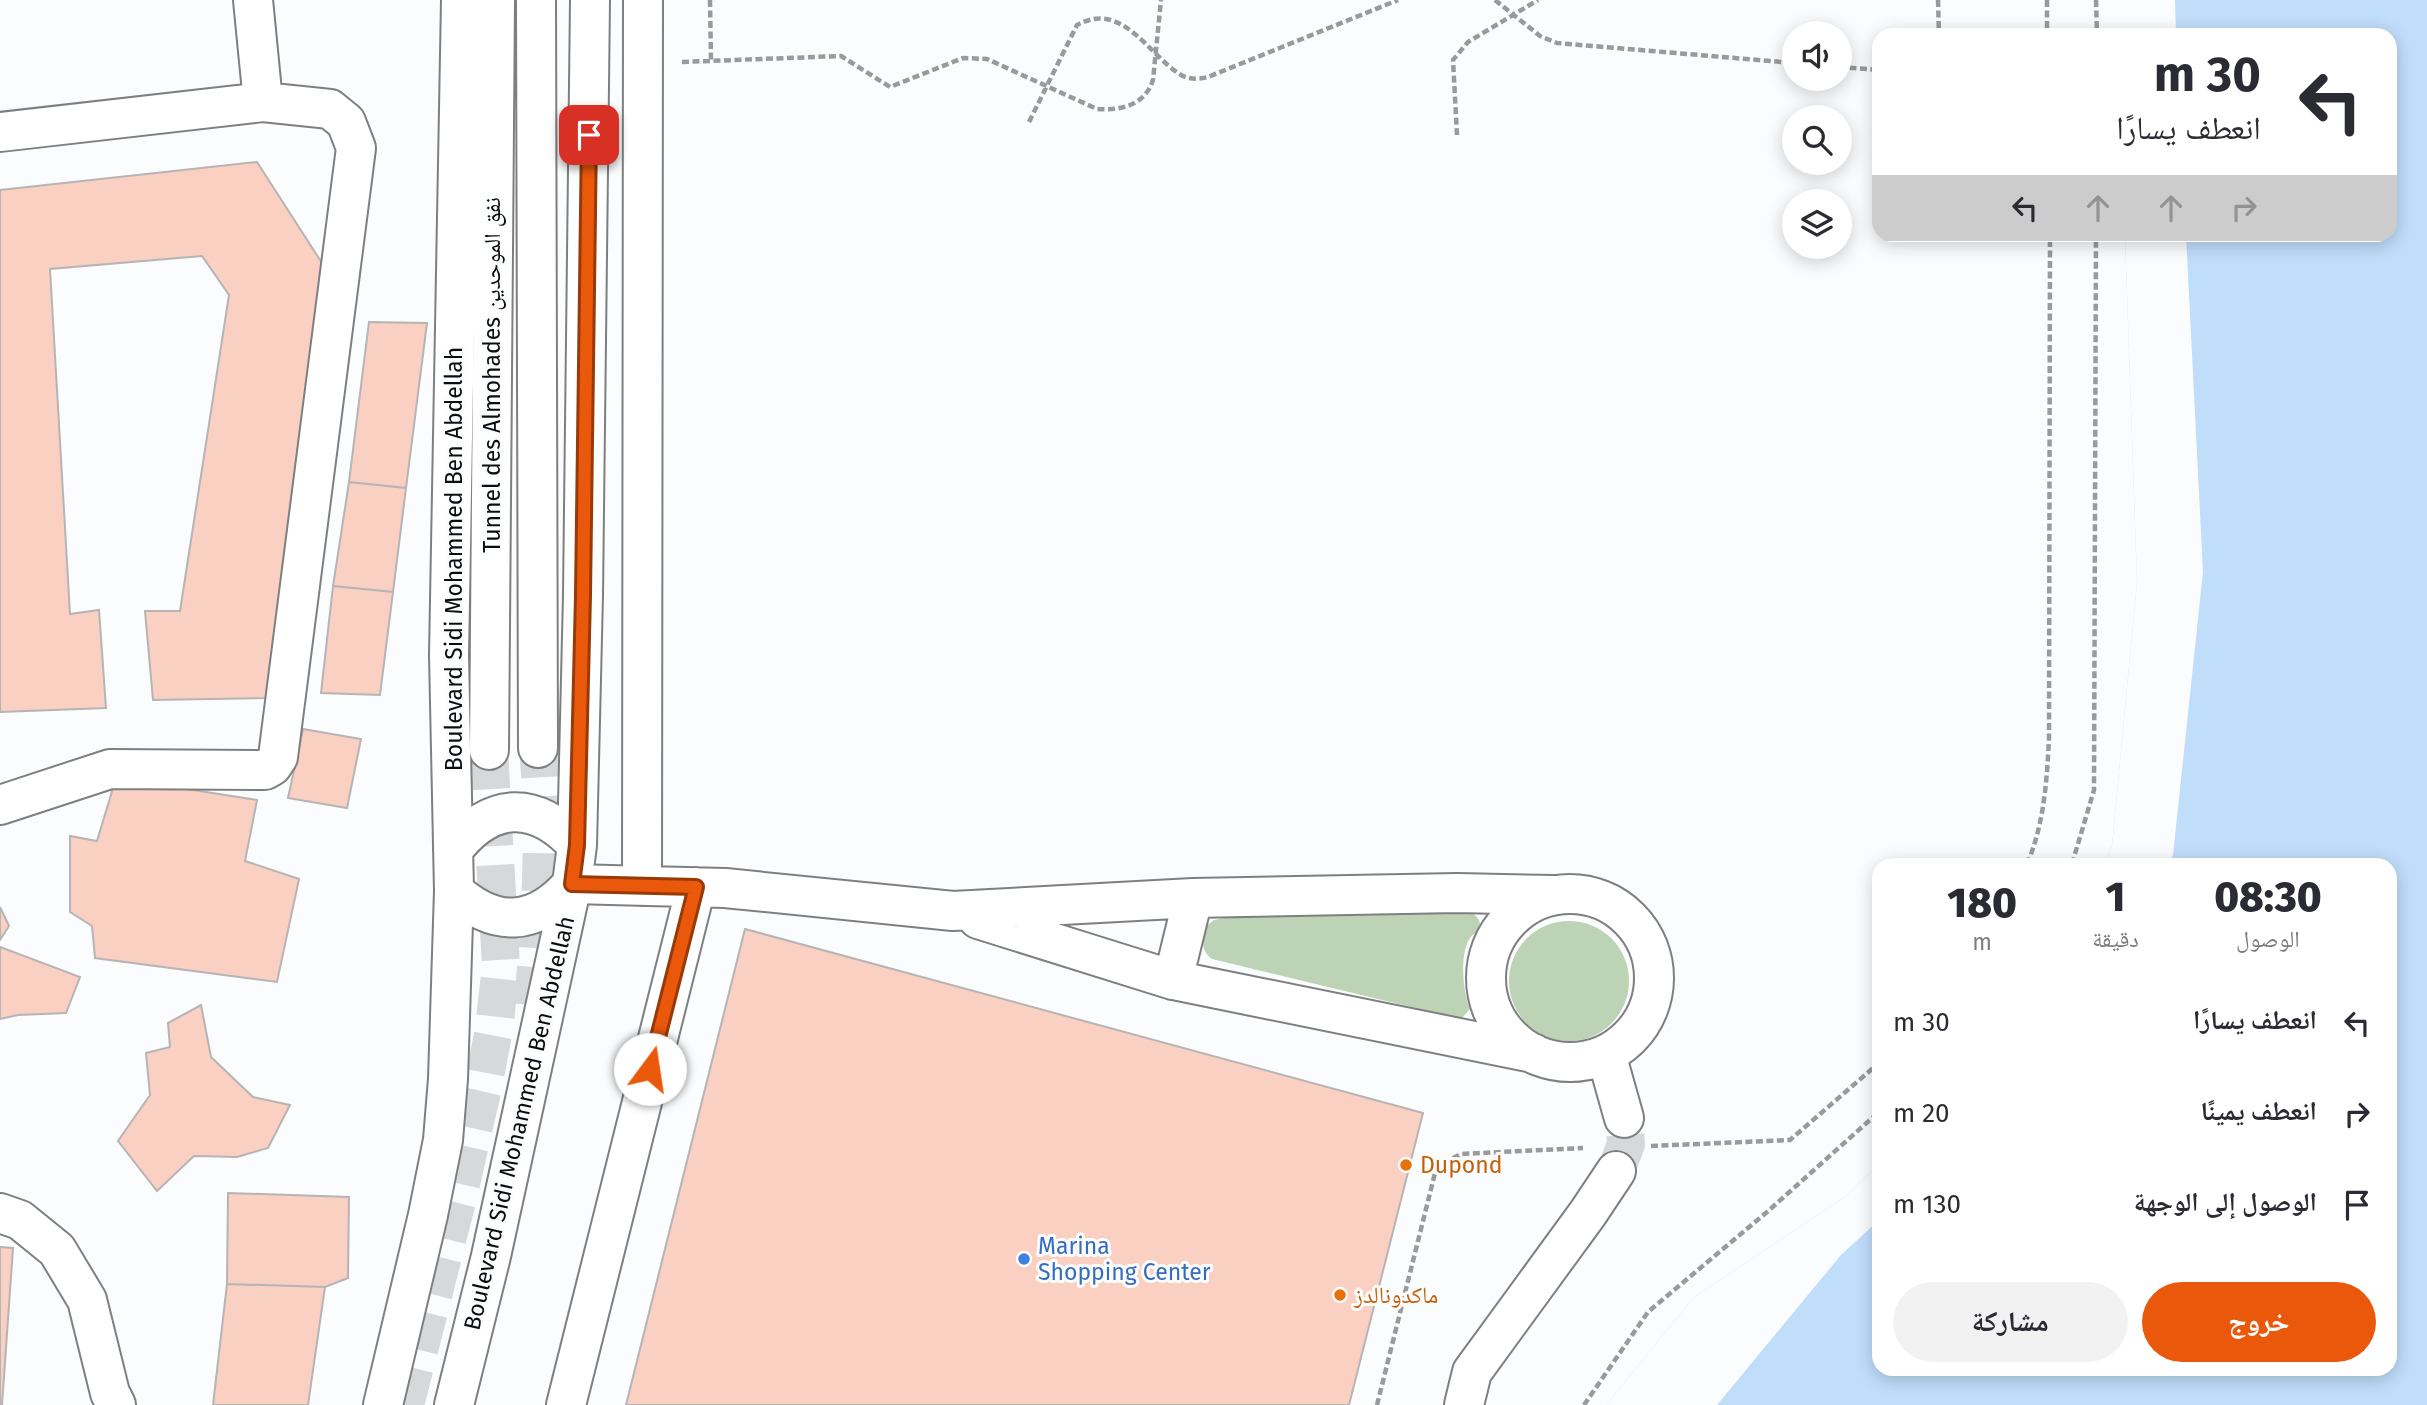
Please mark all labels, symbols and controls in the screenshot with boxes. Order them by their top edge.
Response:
map controls [1782,21,1852,259]
button: sound [1782,21,1852,91]
text: 30 m [2154,45,2261,104]
icon: left [2285,56,2376,147]
pin [559,105,619,165]
button: search [1782,105,1852,175]
text: انعطف يسارًا [2116,109,2261,147]
icon: arrive [570,116,608,154]
button: layers [1782,189,1852,259]
icon: left [2006,189,2044,227]
icon: ahead [2079,189,2117,227]
icon: ahead [2152,189,2190,227]
icon: right [2225,189,2263,227]
street label: Tunnel des Almohades نفق الموحدين [478,197,506,553]
street label: Boulevard Sidi Mohammed Ben Abdellah [440,347,468,771]
text: 1 [2106,872,2125,922]
text: 08:30 [2214,872,2322,922]
text: 180 [1947,878,2017,928]
street label: Boulevard Sidi Mohammed Ben Abdellah [458,913,580,1333]
text: دقيقة [2092,925,2139,953]
text: الوصول [2236,925,2300,953]
text: m [1972,928,1992,956]
icon: left [2338,1004,2376,1042]
text: انعطف يسارًا [2193,1005,2317,1036]
text: 30 m [1893,1007,1950,1038]
position arrow [613,1032,687,1106]
icon: right [2338,1095,2376,1133]
text: انعطف يمينًا [2201,1096,2317,1127]
text: 20 m [1893,1098,1950,1129]
place label: Dupond [1420,1151,1503,1179]
marker: Dupond [1398,1157,1414,1173]
icon: arrive [2338,1186,2376,1224]
text: الوصول إلى الوجهة [2134,1187,2317,1218]
text: 130 m [1893,1189,1961,1220]
place label: Marina Shopping Center [1038,1232,1211,1286]
marker: Marina Shopping Center [1016,1251,1032,1267]
place label: ماكدونالدز [1353,1281,1438,1309]
button: مشاركة [1893,1282,2128,1362]
button: خروج [2142,1282,2376,1362]
marker: ماكدونالدز [1332,1287,1348,1303]

